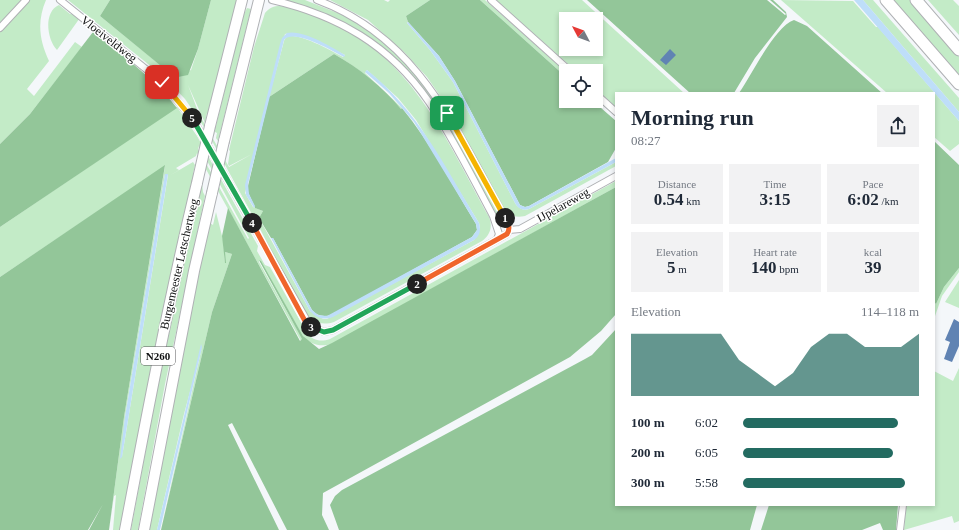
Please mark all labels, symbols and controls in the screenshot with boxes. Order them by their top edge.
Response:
north arrow [559,12,603,56]
map controls [559,12,603,108]
street label: Vloeiveldweg [78,13,140,65]
button: locate [559,64,603,108]
pin [145,65,179,99]
icon: check [151,71,173,93]
pin [430,96,464,130]
icon: arrive [436,102,458,124]
text: Morning run [631,105,754,130]
button: share [877,105,919,147]
pin: 5 [182,108,202,128]
text: 5 [189,112,195,124]
text: 08:27 [631,133,661,148]
text: Distance [658,178,696,190]
text: Time [764,178,786,190]
text: Pace [863,178,883,190]
street label: IJpelareweg [534,185,592,225]
text: 0.54 [654,190,683,209]
text: 3:15 [759,190,791,209]
text: 6:02 [847,190,879,209]
text: km [683,195,700,207]
text: /km [879,195,899,207]
street label: Burgemeester Letschertweg [157,197,201,331]
pin: 1 [495,208,515,228]
text: 1 [502,212,508,224]
pin: 4 [242,213,262,233]
text: 4 [249,217,255,229]
text: Elevation [656,246,698,258]
text: Heart rate [753,246,797,258]
text: kcal [864,246,882,258]
text: 5 [667,258,676,277]
text: 140 [751,258,777,277]
text: 39 [865,258,882,277]
text: m [676,263,687,275]
text: bpm [777,263,799,275]
pin: 2 [407,274,427,294]
text: 2 [414,278,420,290]
text: Elevation [631,304,681,319]
text: 114–118 m [861,304,919,319]
pin: 3 [301,317,321,337]
text: 3 [308,321,314,333]
road number: N260 [141,347,175,365]
text: 100 m [631,415,665,430]
text: 6:02 [695,415,718,430]
text: 200 m [631,445,665,460]
text: 6:05 [695,445,718,460]
text: 300 m [631,475,665,490]
text: 5:58 [695,475,718,490]

